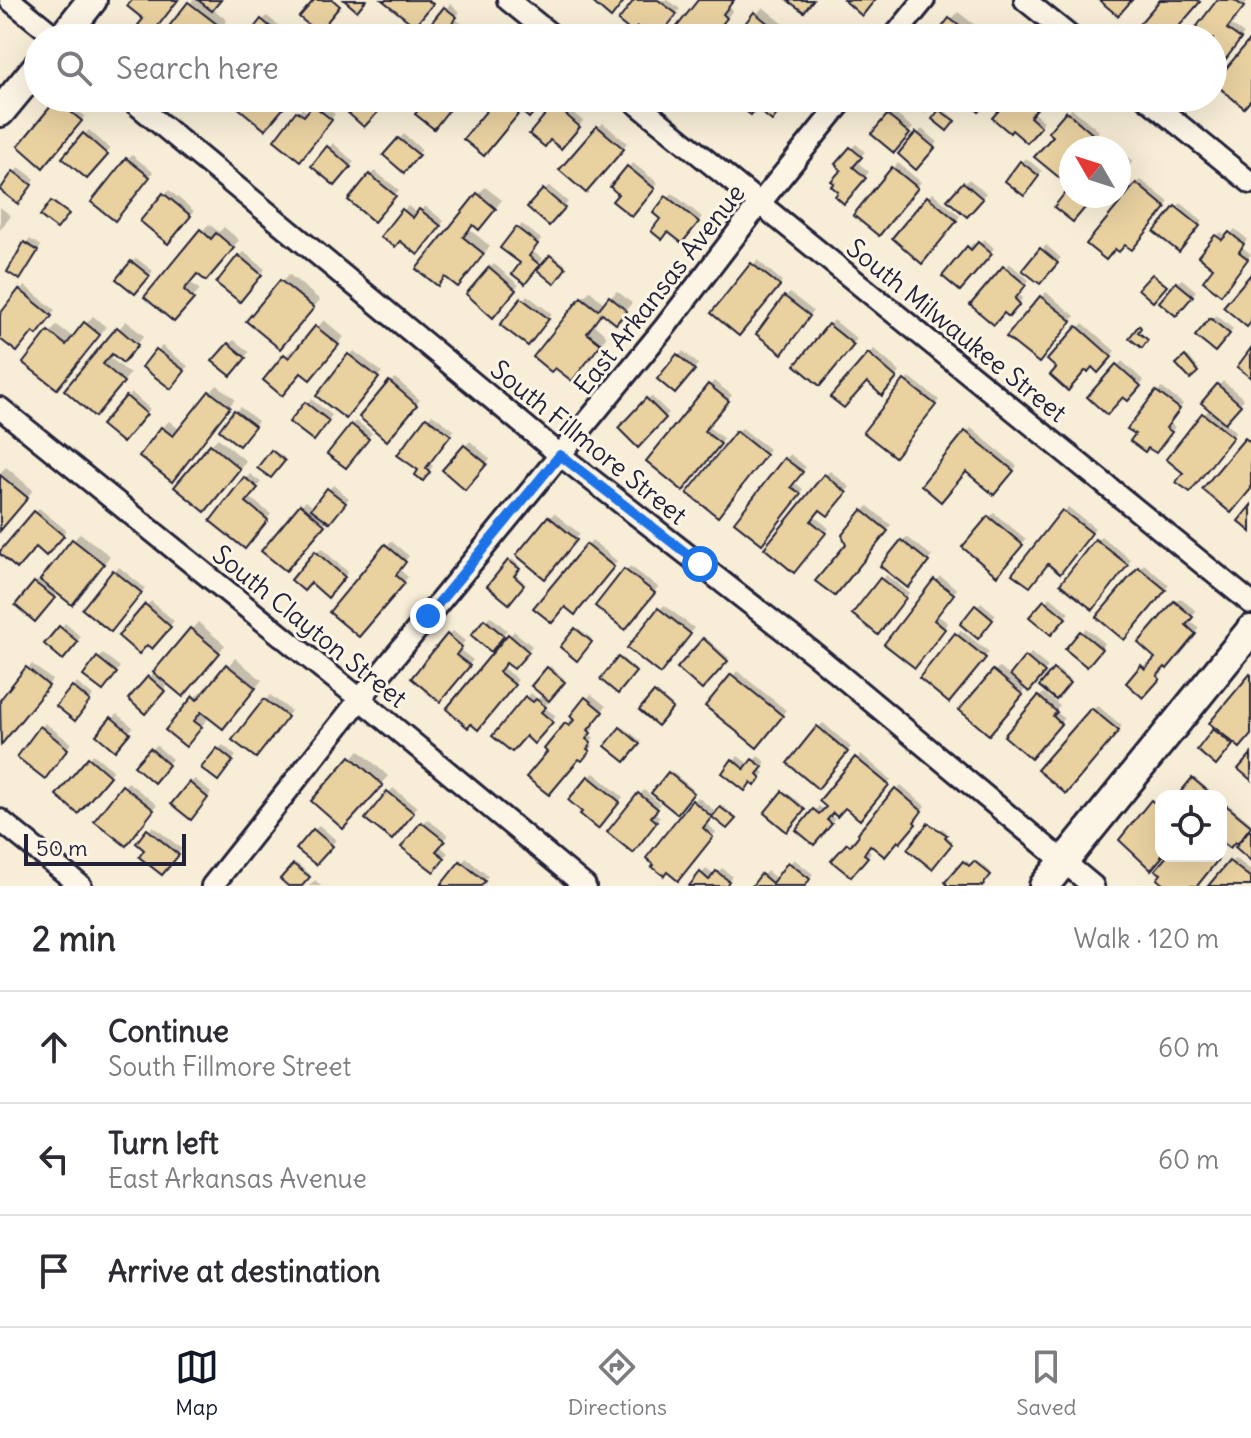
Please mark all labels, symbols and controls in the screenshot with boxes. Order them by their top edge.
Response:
search box [24,24,1227,112]
icon: search [52,46,96,90]
text: Search here [116,49,279,87]
north arrow [1059,136,1131,208]
street label: East Arkansas Avenue [566,177,752,401]
street label: South Milwaukee Street [840,231,1074,429]
street label: South Fillmore Street [484,353,694,532]
street label: South Clayton Street [206,537,414,715]
route start [682,546,718,582]
route end [410,598,446,634]
map controls [1155,790,1227,862]
button: locate [1155,790,1227,862]
scale bar [24,830,186,866]
text: 50 m [36,834,88,862]
text: 2 min [32,917,116,960]
text: Walk · 120 m [1073,922,1219,955]
text: Continue [108,1012,229,1050]
icon: ahead [32,1025,76,1069]
text: 60 m [1158,1031,1219,1064]
text: South Fillmore Street [108,1050,351,1083]
text: Turn left [108,1124,219,1162]
icon: left [32,1137,76,1181]
text: 60 m [1158,1143,1219,1176]
text: East Arkansas Avenue [108,1162,367,1195]
icon: arrive [32,1249,76,1293]
text: Arrive at destination [108,1252,380,1290]
tab: Map [175,1345,219,1421]
tab: Directions [568,1345,667,1421]
tab: Saved [1016,1345,1076,1421]

